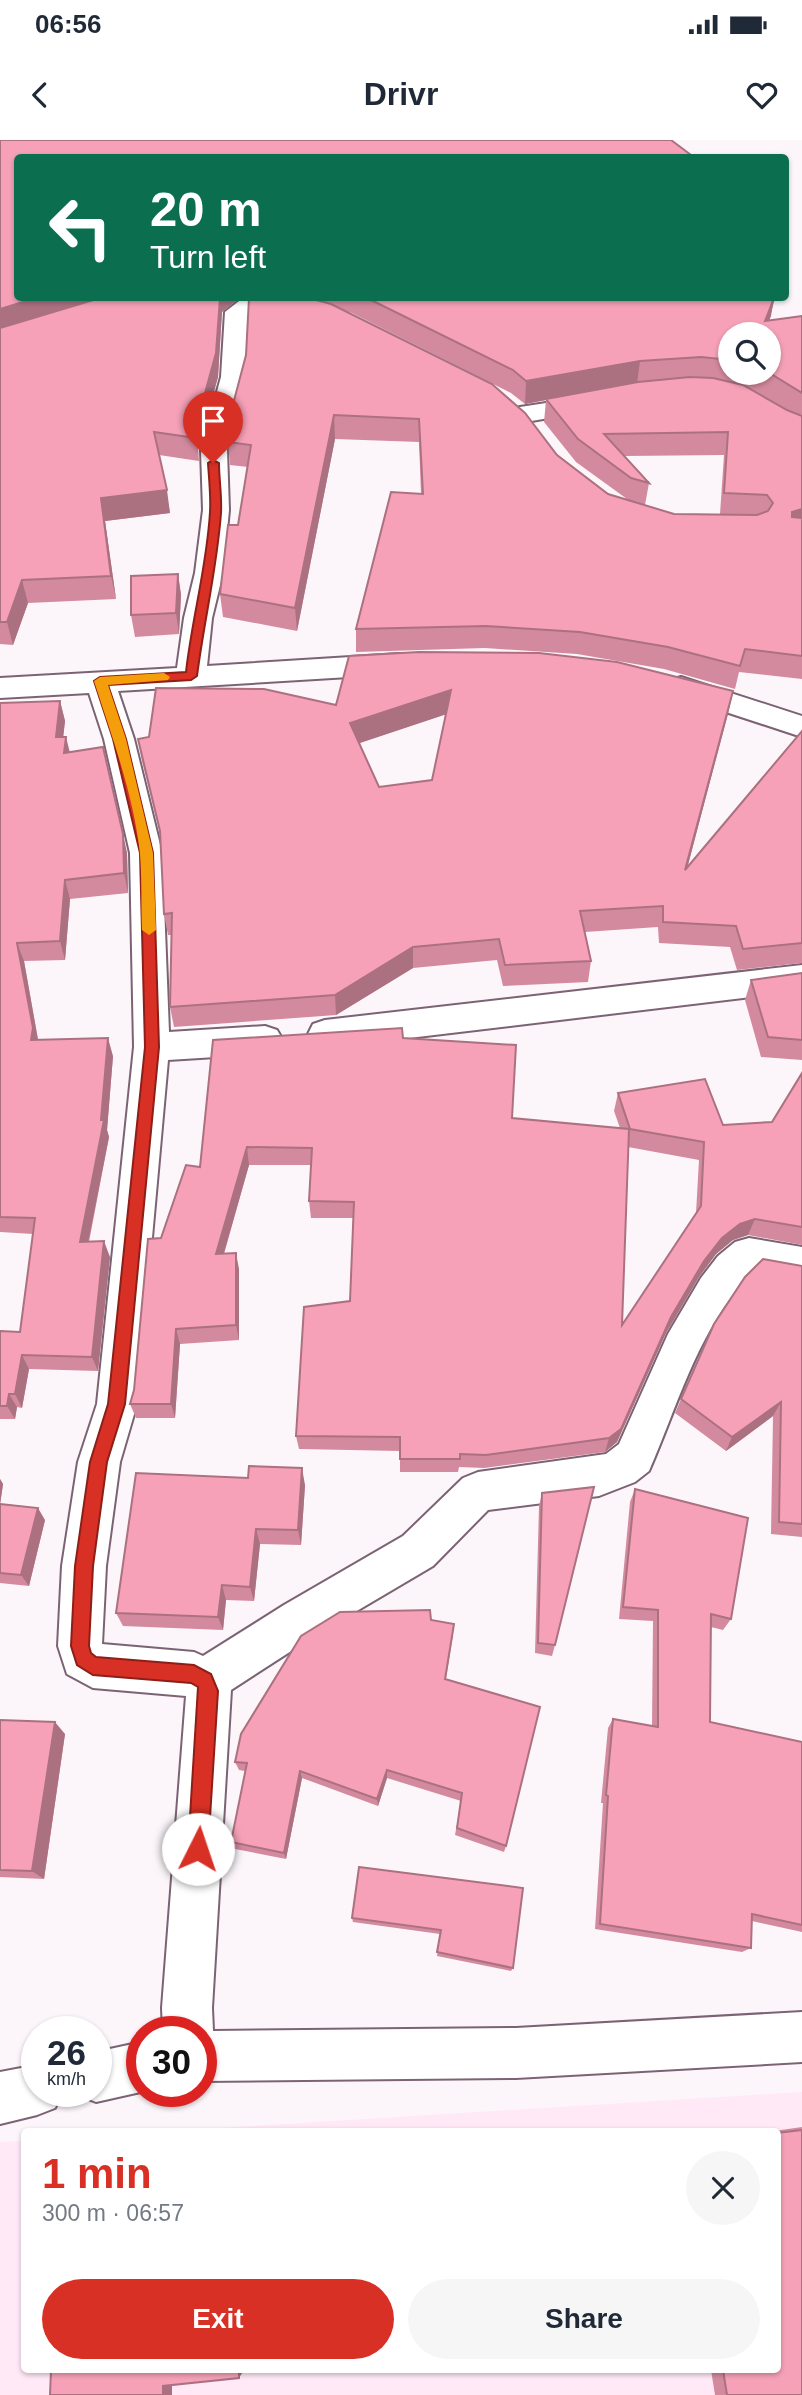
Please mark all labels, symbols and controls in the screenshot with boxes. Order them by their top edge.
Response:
text: 06:56 [35,9,102,39]
icon: back [21,76,59,114]
text: Drivr [364,76,438,112]
icon: heart [743,76,781,114]
icon: left [35,182,126,273]
text: 20 m [150,182,262,236]
text: Turn left [150,239,266,275]
map controls [718,322,781,385]
button: search [718,322,781,385]
pin [183,391,243,463]
icon: arrive [194,402,232,440]
position arrow [161,1812,235,1886]
speed limit sign: 30 [126,2016,217,2107]
text: 26 [47,2033,86,2072]
text: km/h [47,2069,86,2089]
text: 1 min [42,2150,152,2197]
button: close [686,2151,760,2225]
text: 300 m · 06:57 [42,2200,184,2226]
button: Exit [42,2279,394,2359]
button: Share [408,2279,760,2359]

